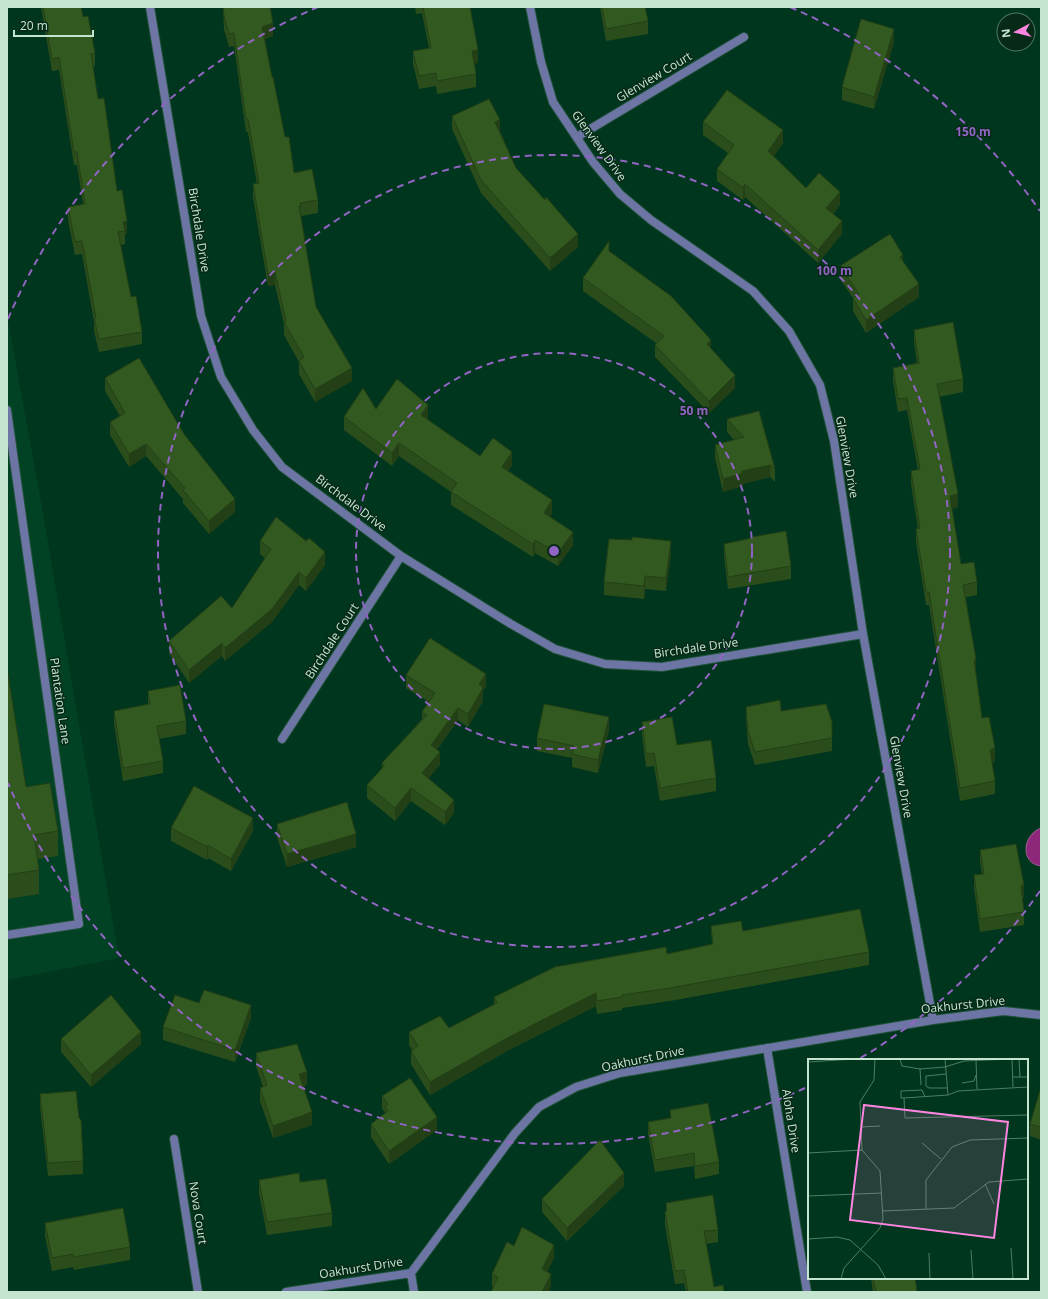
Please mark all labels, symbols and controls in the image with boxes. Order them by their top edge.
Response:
scale bar [14,12,93,38]
north arrow [996,12,1036,52]
text: 20 m [20,17,48,34]
text: N [998,28,1014,39]
street label: Glenview Court [613,47,695,106]
street label: Glenview Drive [568,107,631,185]
text: 150 m [955,123,991,140]
street label: Birchdale Drive [184,187,215,274]
text: 100 m [816,262,852,279]
text: 50 m [680,402,708,419]
street label: Glenview Drive [832,414,863,500]
street label: Birchdale Drive [312,470,391,535]
centre of rings [547,544,561,558]
street label: Birchdale Court [301,600,362,682]
street label: Birchdale Drive [653,633,739,662]
street label: Plantation Lane [46,657,75,746]
street label: Glenview Drive [886,734,917,820]
street label: Oakhurst Drive [920,992,1006,1017]
street label: Oakhurst Drive [600,1041,686,1076]
inset map [808,1059,1028,1279]
street label: Aloha Drive [778,1088,805,1154]
street label: Nova Court [185,1180,212,1246]
street label: Oakhurst Drive [318,1252,404,1283]

